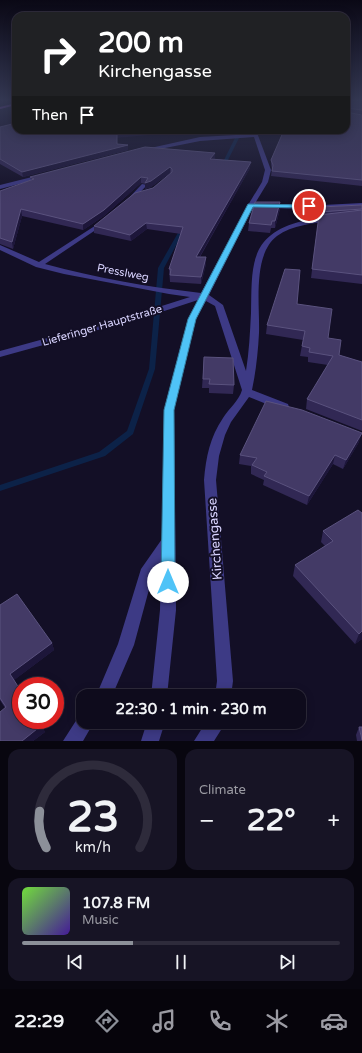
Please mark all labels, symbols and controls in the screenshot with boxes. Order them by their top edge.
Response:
text: 200 m [98,26,184,60]
icon: right [32,28,84,80]
text: Kirchengasse [98,60,212,82]
icon: arrive [76,104,98,126]
text: Then [32,106,68,124]
pin [292,189,326,223]
icon: arrive [298,195,320,217]
street label: Presslweg [96,261,150,284]
street label: Lieferinger Hauptstraße [41,302,164,349]
street label: Kirchengasse [204,497,226,580]
position arrow [147,561,189,603]
speed limit sign: 30 [12,677,64,729]
text: 22:30 · 1 min · 230 m [116,700,266,718]
text: Climate [199,782,246,798]
text: 23 [66,792,119,842]
text: 22° [247,802,296,839]
text: − [199,808,215,834]
text: + [328,808,340,834]
text: km/h [75,838,110,855]
text: 107.8 FM [82,894,150,912]
text: Music [82,912,119,928]
icon: previous [64,951,86,973]
icon: pause [170,951,192,973]
icon: next [276,951,298,973]
icon: directions [93,1007,121,1035]
icon: music [150,1007,178,1035]
icon: phone [206,1007,234,1035]
icon: climate [263,1007,291,1035]
icon: car [320,1007,348,1035]
text: 22:29 [14,1010,64,1032]

